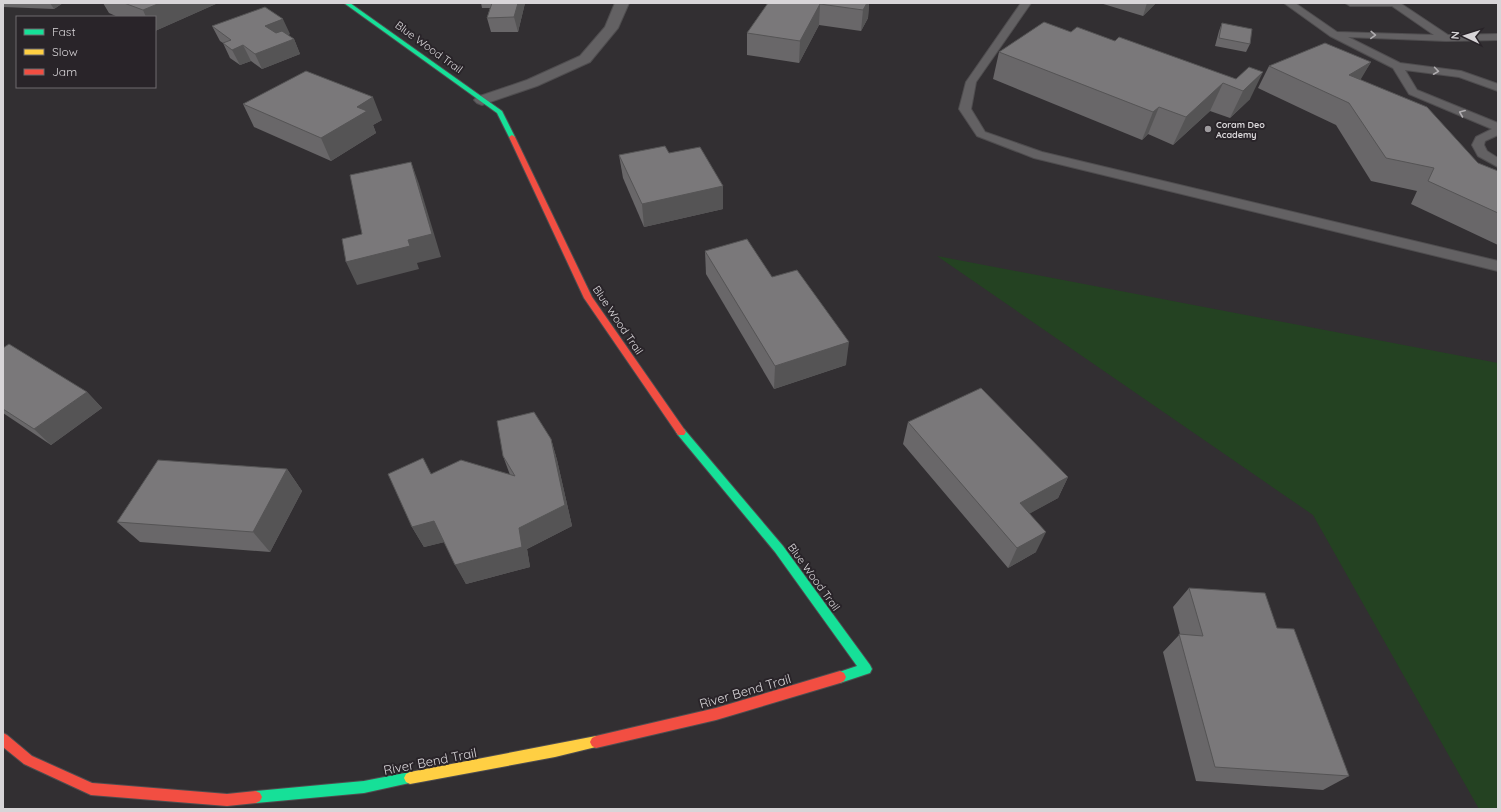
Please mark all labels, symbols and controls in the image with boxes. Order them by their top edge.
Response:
legend [16,16,156,88]
north arrow [1445,16,1485,56]
street label: Blue Wood Trail [392,18,466,76]
text: Fast [52,24,76,39]
one-way arrow [1370,31,1376,39]
text: N [1448,31,1462,40]
text: Slow [52,44,78,59]
text: Jam [52,64,77,79]
one-way arrow [1432,66,1439,75]
one-way arrow [1458,109,1465,117]
place label: Coram Deo Academy [1216,119,1265,140]
marker: Coram Deo Academy [1203,124,1213,134]
street label: Blue Wood Trail [590,283,646,357]
street label: Blue Wood Trail [785,540,843,614]
street label: River Bend Trail [697,670,793,712]
street label: River Bend Trail [382,744,478,778]

